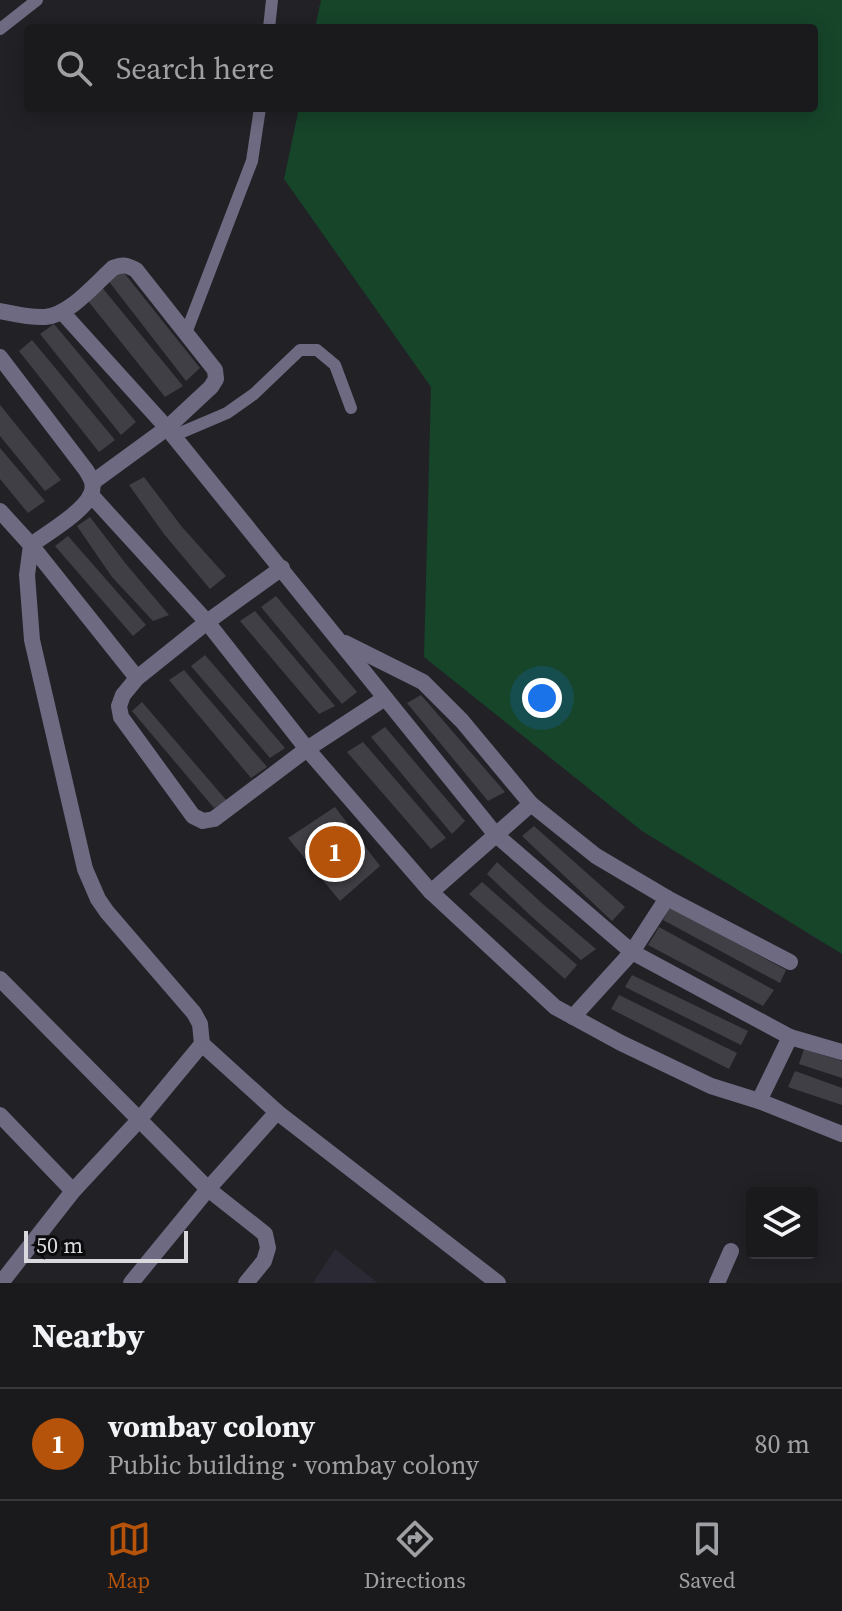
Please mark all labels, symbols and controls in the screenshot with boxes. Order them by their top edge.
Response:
search box [24,24,818,112]
icon: search [52,46,96,90]
text: Search here [116,48,274,89]
your location [522,678,562,718]
pin: 1 [309,822,361,882]
map controls [746,1187,818,1259]
button: layers [746,1187,818,1259]
scale bar [24,1227,188,1263]
text: 50 m [36,1230,83,1260]
text: Nearby [32,1312,145,1358]
text: vombay colony [108,1406,315,1447]
text: 1 [51,1426,65,1462]
text: 80 m [755,1426,810,1462]
text: Public building · vombay colony [108,1447,479,1483]
tab: Map [107,1517,151,1595]
tab: Directions [364,1517,466,1595]
tab: Saved [679,1517,735,1595]

